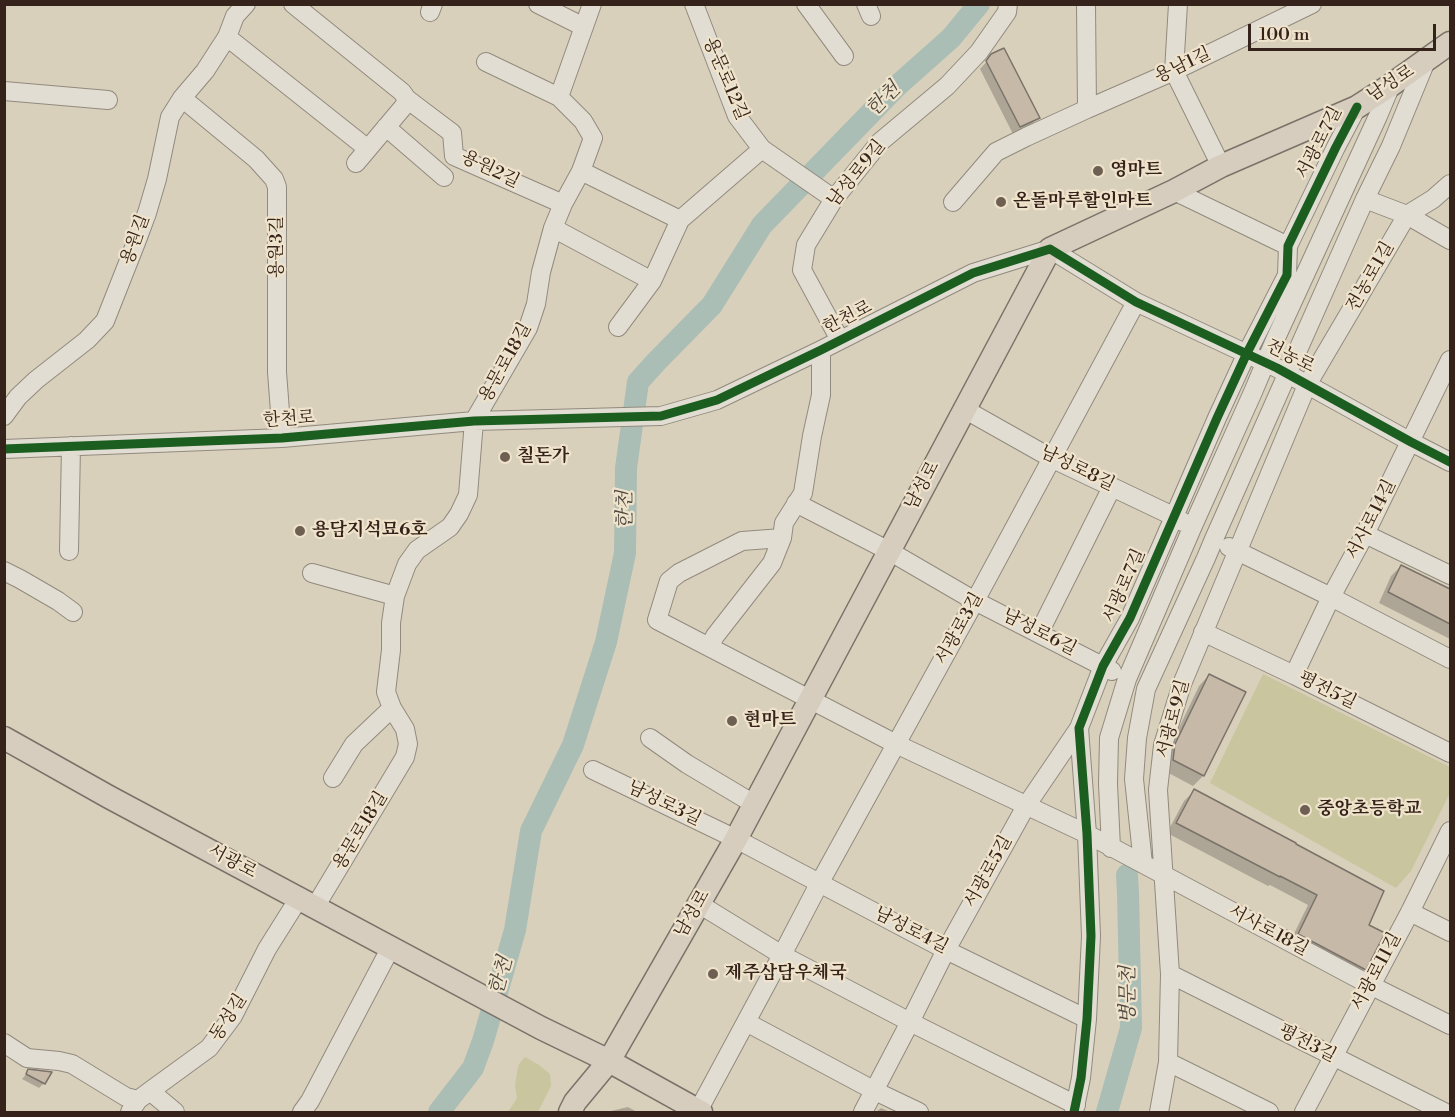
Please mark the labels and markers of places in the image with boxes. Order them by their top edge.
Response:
place label: 영마트 [1110,160,1162,182]
marker: 영마트 [1091,164,1105,178]
place label: 온돌마루할인마트 [1013,191,1152,213]
marker: 온돌마루할인마트 [994,195,1008,209]
place label: 칠돈가 [517,446,569,468]
marker: 칠돈가 [498,450,512,464]
place label: 용담지석묘6호 [312,520,428,542]
marker: 용담지석묘6호 [293,524,307,538]
place label: 현마트 [744,710,796,732]
marker: 현마트 [725,714,739,728]
place label: 중앙초등학교 [1317,799,1421,821]
marker: 중앙초등학교 [1298,803,1312,817]
place label: 제주삼담우체국 [725,963,847,985]
marker: 제주삼담우체국 [706,967,720,981]

